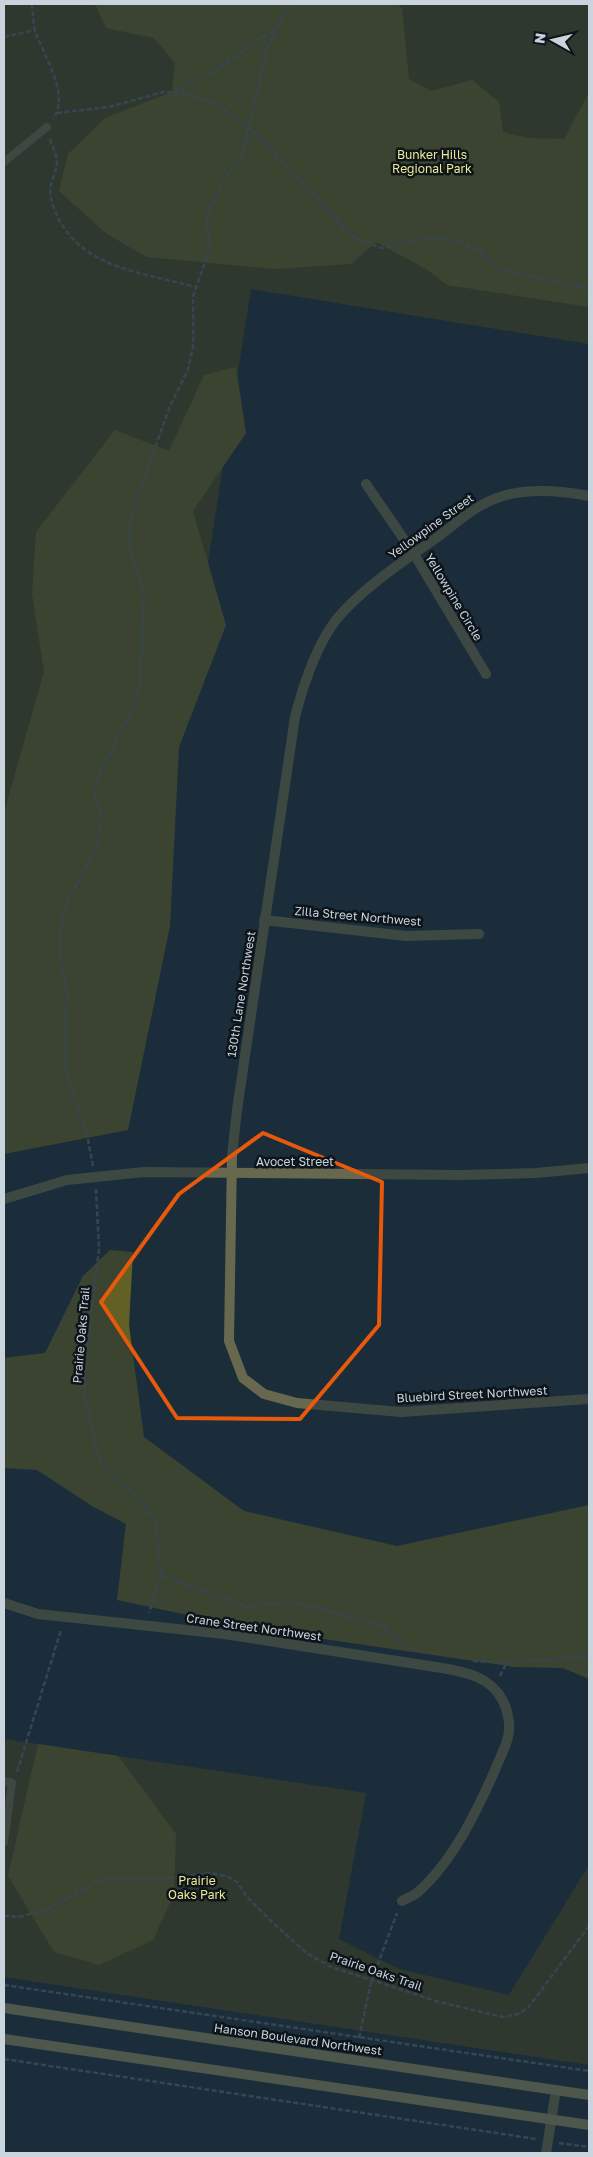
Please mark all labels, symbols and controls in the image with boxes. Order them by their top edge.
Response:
north arrow [528,15,578,65]
text: N [530,32,549,45]
park label: Bunker Hills Regional Park [392,147,472,176]
street label: Yellowpine Street [386,490,477,562]
street label: Yellowpine Circle [422,551,486,643]
street label: Zilla Street Northwest [294,903,422,929]
street label: 130th Lane Northwest [224,930,258,1058]
street label: Avocet Street [256,1154,334,1169]
street label: Prairie Oaks Trail [69,1286,93,1384]
street label: Bluebird Street Northwest [396,1383,548,1405]
street label: Crane Street Northwest [185,1610,323,1644]
park label: Prairie Oaks Park [168,1873,226,1902]
street label: Prairie Oaks Trail [328,1948,424,1994]
street label: Hanson Boulevard Northwest [213,2020,383,2058]

